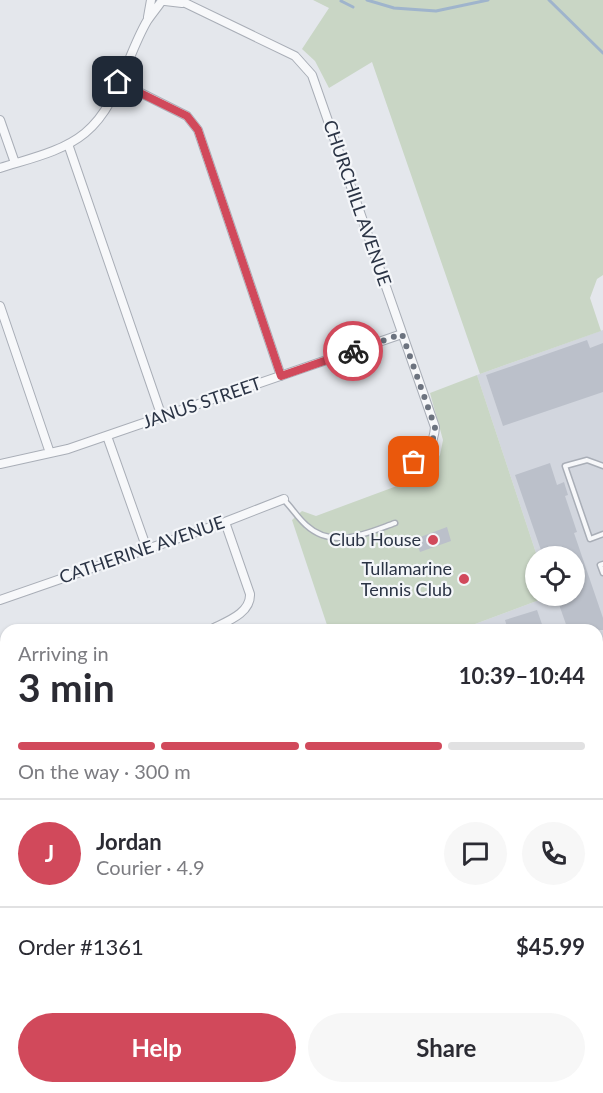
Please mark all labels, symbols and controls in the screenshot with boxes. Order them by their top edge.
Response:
pin [92,56,143,107]
icon: home [101,65,134,98]
street label: CHURCHILL AVENUE [319,117,397,289]
courier [323,321,383,381]
icon: bike [337,335,370,368]
street label: JANUS STREET [139,371,264,433]
pin [388,436,439,487]
icon: bag [397,445,430,478]
street label: CATHERINE AVENUE [56,510,227,588]
place label: Club House [329,528,421,550]
marker: Club House [426,533,440,547]
map controls [525,546,585,606]
button: locate [525,546,585,606]
place label: Tullamarine Tennis Club [361,557,452,600]
marker: Tullamarine Tennis Club [457,572,471,586]
text: Arriving in [18,641,109,665]
text: 10:39–10:44 [459,662,585,689]
text: 3 min [18,664,115,710]
text: On the way · 300 m [18,759,191,783]
button: chat [444,822,507,885]
button: phone [522,822,585,885]
text: Jordan [96,828,162,855]
text: J [45,840,54,867]
text: Courier · 4.9 [96,855,205,879]
text: Order #1361 [18,933,144,960]
text: $45.99 [516,933,585,960]
button: Help [18,1013,296,1082]
button: Share [308,1013,585,1082]

